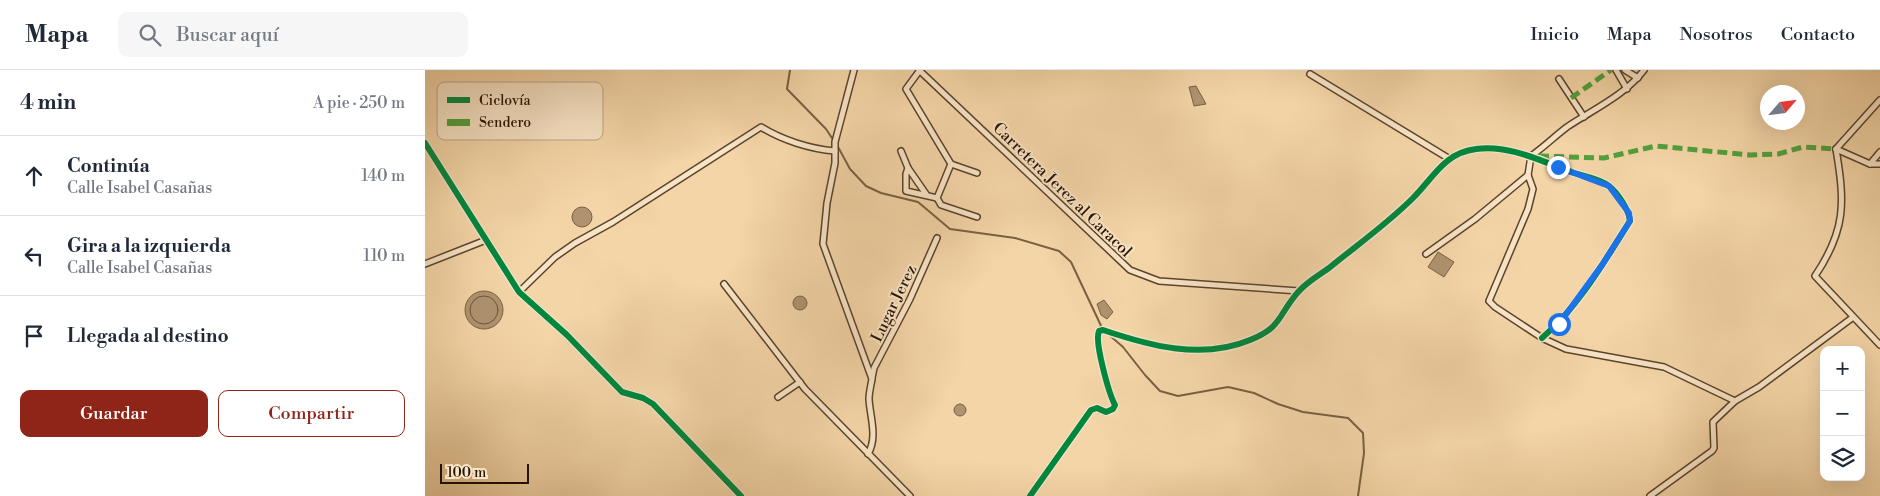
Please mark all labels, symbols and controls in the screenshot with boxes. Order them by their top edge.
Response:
search box [118,12,468,57]
text: Mapa [25,20,88,50]
icon: search [136,21,164,49]
text: Buscar aquí [176,23,279,47]
text: Inicio [1530,23,1579,46]
text: Mapa [1607,23,1652,46]
text: Nosotros [1680,23,1753,46]
text: Contacto [1781,23,1855,46]
legend [437,82,603,140]
north arrow [1760,85,1805,130]
text: 4 min [20,90,76,116]
text: Ciclovía [479,92,532,110]
text: A pie · 250 m [313,93,405,113]
text: Sendero [479,114,531,132]
street label: Carretera Jerez al Caracol [989,118,1136,262]
text: Continúa [67,154,150,178]
route end [1547,156,1570,179]
icon: ahead [20,162,48,190]
text: 140 m [361,166,405,186]
text: Calle Isabel Casañas [67,178,212,198]
text: Gira a la izquierda [67,234,231,258]
icon: left [20,242,48,270]
text: 110 m [363,246,405,266]
text: Calle Isabel Casañas [67,258,212,278]
street label: Lugar Jerez [867,261,921,345]
route start [1548,313,1571,336]
icon: arrive [20,322,48,350]
text: Llegada al destino [67,324,229,348]
map controls [1820,346,1865,481]
button: + [1820,346,1865,391]
button: Guardar [20,390,208,437]
button: Compartir [218,390,405,437]
button: − [1820,391,1865,436]
button: layers [1820,436,1865,481]
scale bar [440,461,529,484]
text: 100 m [447,464,486,482]

